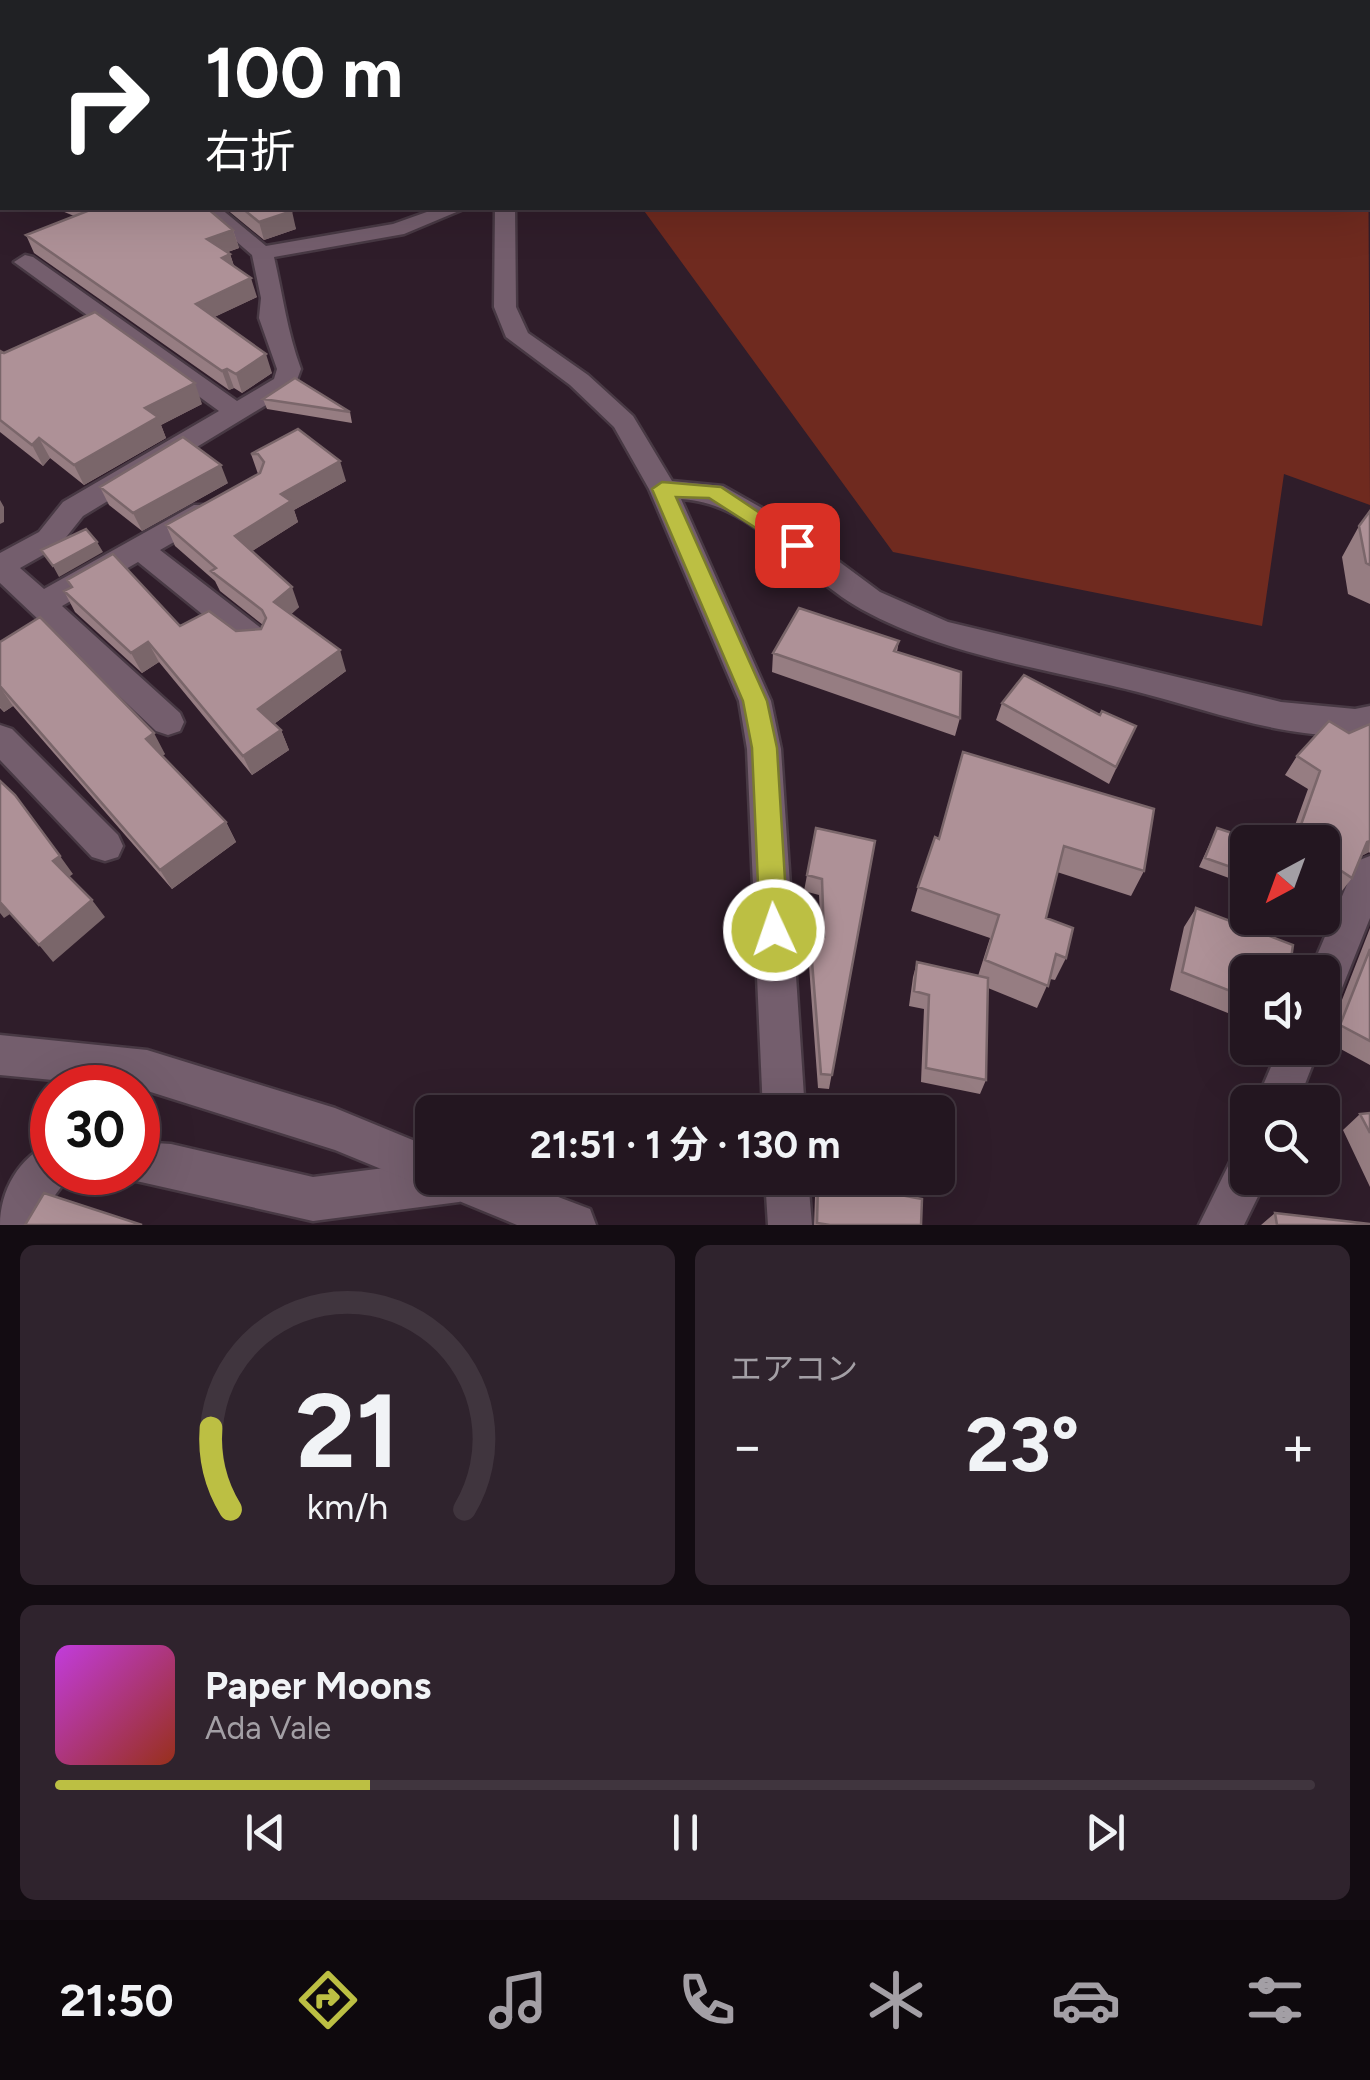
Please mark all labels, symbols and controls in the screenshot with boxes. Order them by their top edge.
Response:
text: 100 m [205,30,403,115]
icon: right [40,40,170,170]
text: 右折 [205,124,295,178]
pin [755,503,840,588]
icon: arrive [770,518,825,573]
north arrow [1230,825,1340,935]
map controls [1230,825,1340,1195]
position arrow [722,878,826,982]
button: sound [1230,955,1340,1065]
speed limit sign: 30 [30,1065,160,1195]
button: search [1230,1085,1340,1195]
text: 21:51 · 1 分 · 130 m [530,1122,840,1168]
text: エアコン [730,1350,858,1388]
text: 21 [295,1368,400,1493]
text: 23° [966,1400,1079,1490]
text: − [730,1413,764,1479]
text: + [1281,1413,1315,1479]
text: km/h [307,1485,388,1528]
text: Paper Moons [205,1663,431,1709]
text: Ada Vale [205,1709,331,1747]
icon: previous [238,1805,293,1860]
icon: pause [658,1805,713,1860]
icon: next [1078,1805,1133,1860]
icon: directions [293,1965,363,2035]
icon: music [483,1965,553,2035]
icon: phone [672,1965,742,2035]
icon: climate [861,1965,931,2035]
icon: car [1051,1965,1121,2035]
icon: filters [1240,1965,1310,2035]
text: 21:50 [60,1973,174,2027]

